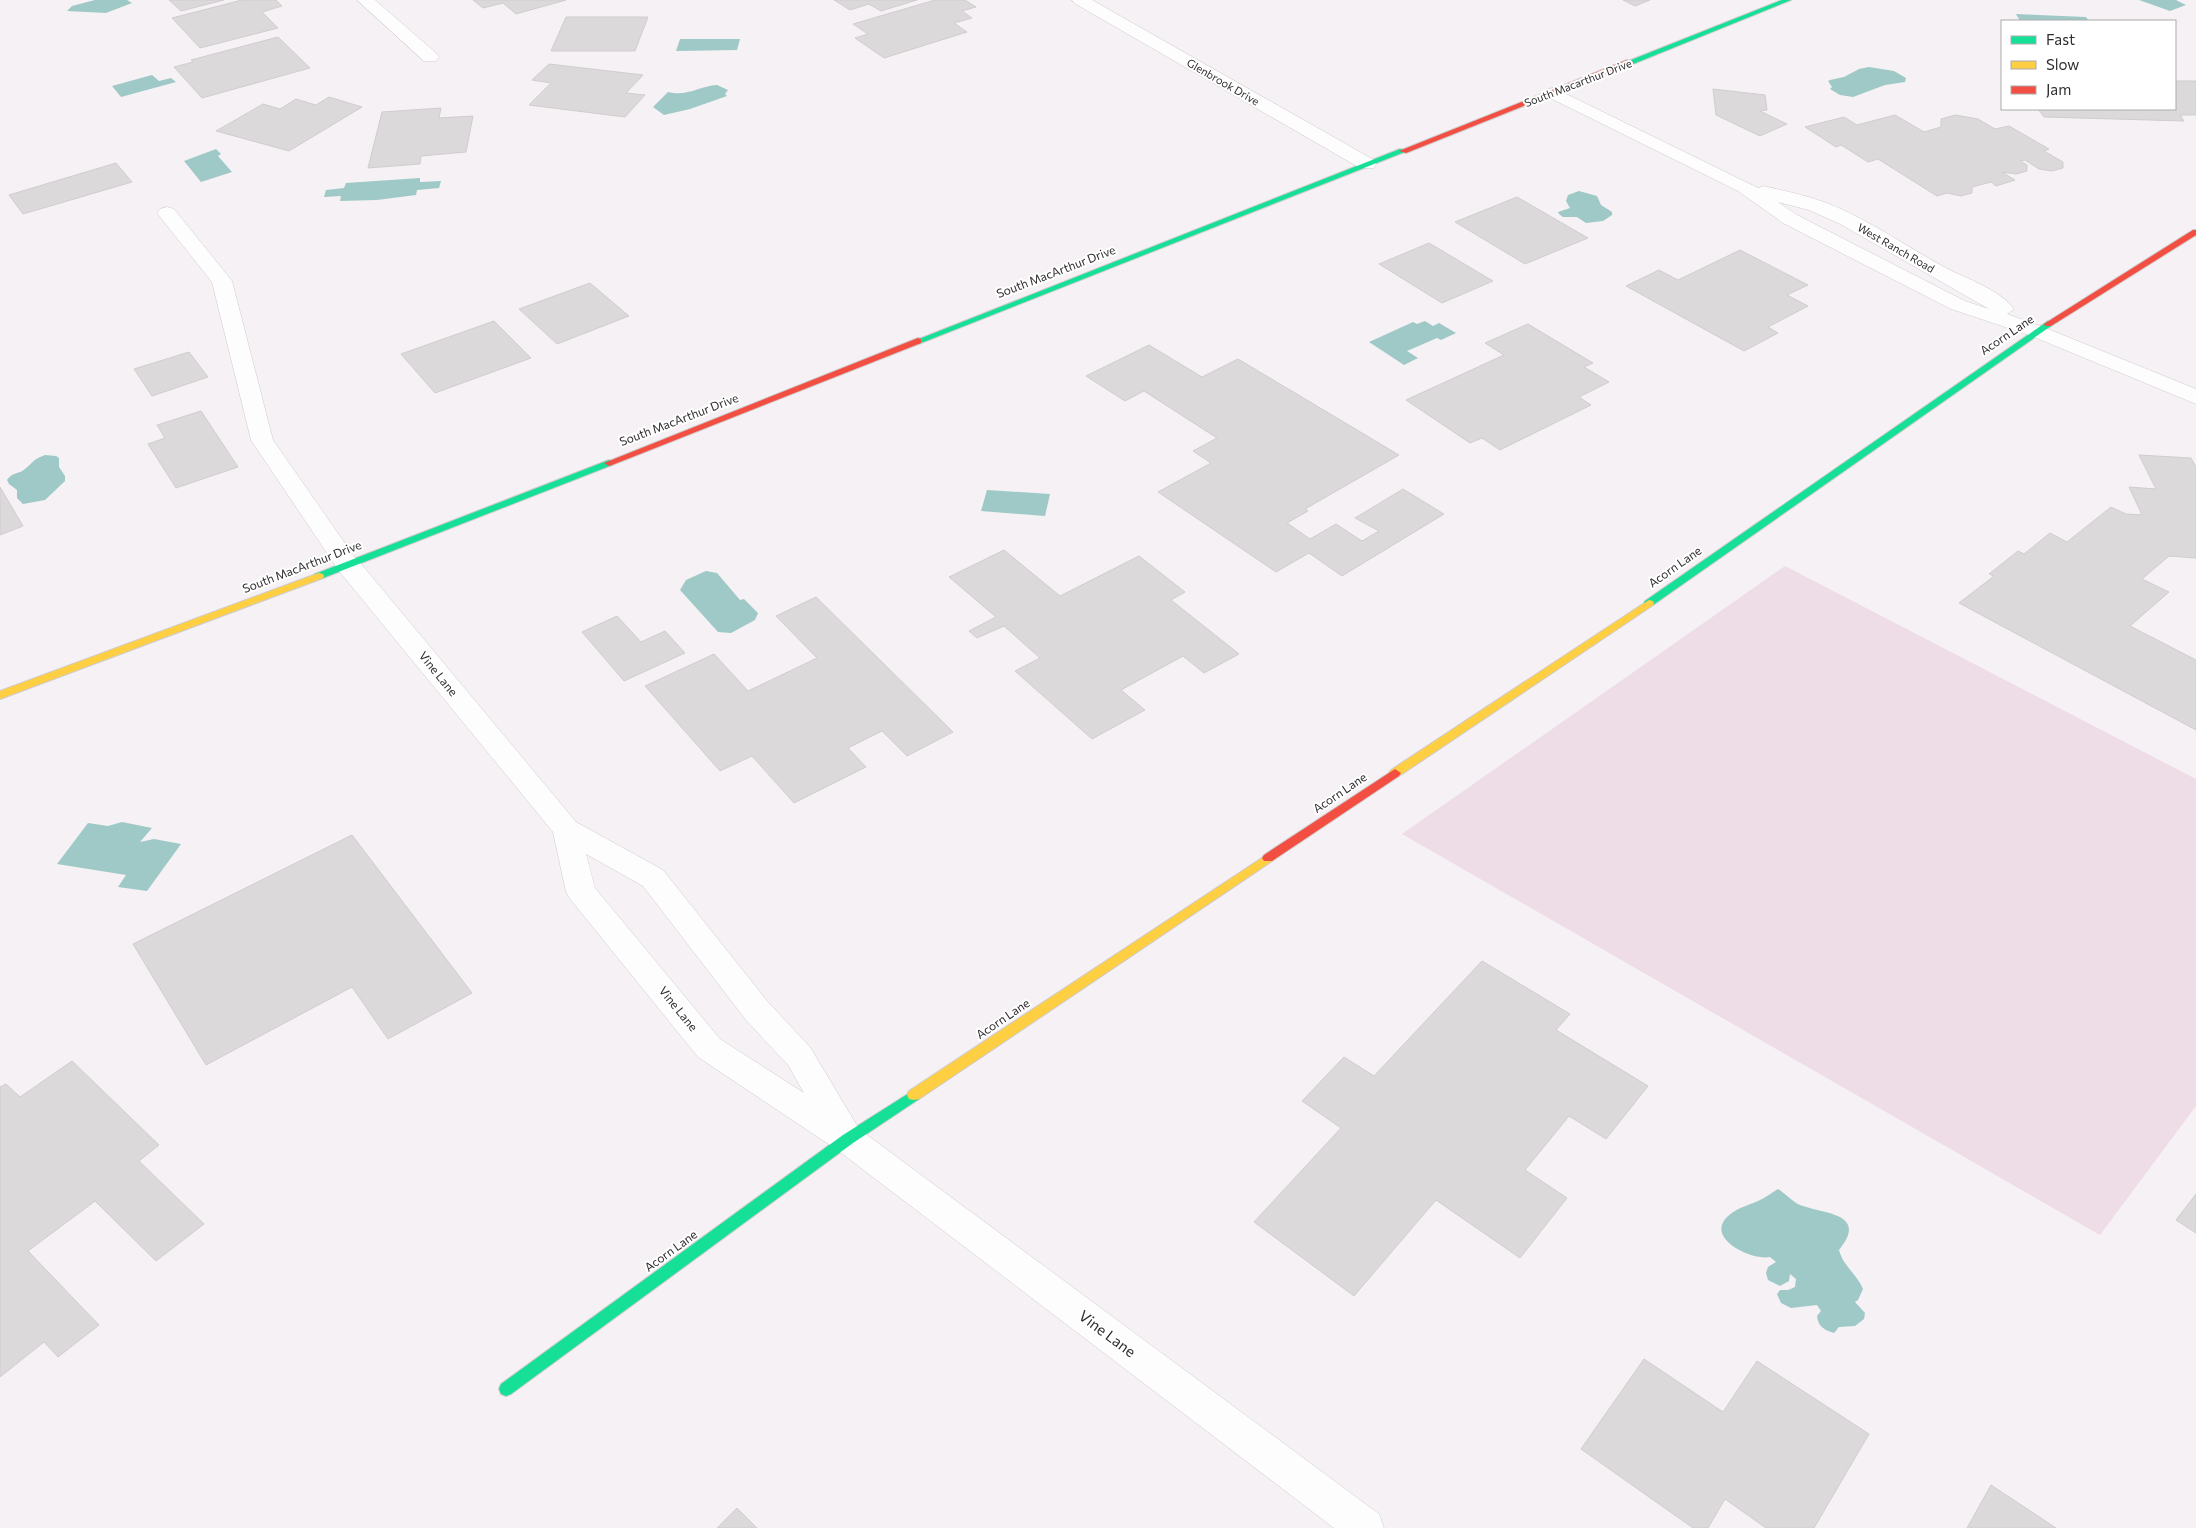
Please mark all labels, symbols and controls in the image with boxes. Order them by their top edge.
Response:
legend [2001,20,2176,110]
text: Fast [2046,30,2075,48]
text: Slow [2046,55,2079,73]
street label: Glenbrook Drive [1185,56,1262,108]
street label: South Macarthur Drive [1522,56,1633,109]
text: Jam [2046,80,2071,98]
street label: West Ranch Road [1855,220,1937,275]
street label: South MacArthur Drive [994,242,1117,300]
street label: Acorn Lane [1977,311,2036,357]
street label: South MacArthur Drive [617,390,740,448]
street label: South MacArthur Drive [240,537,363,595]
street label: Acorn Lane [1645,543,1704,590]
street label: Vine Lane [417,648,461,698]
street label: Acorn Lane [1310,769,1369,815]
street label: Vine Lane [657,983,701,1033]
street label: Acorn Lane [973,995,1032,1041]
street label: Acorn Lane [641,1226,699,1274]
street label: Vine Lane [1076,1306,1140,1360]

